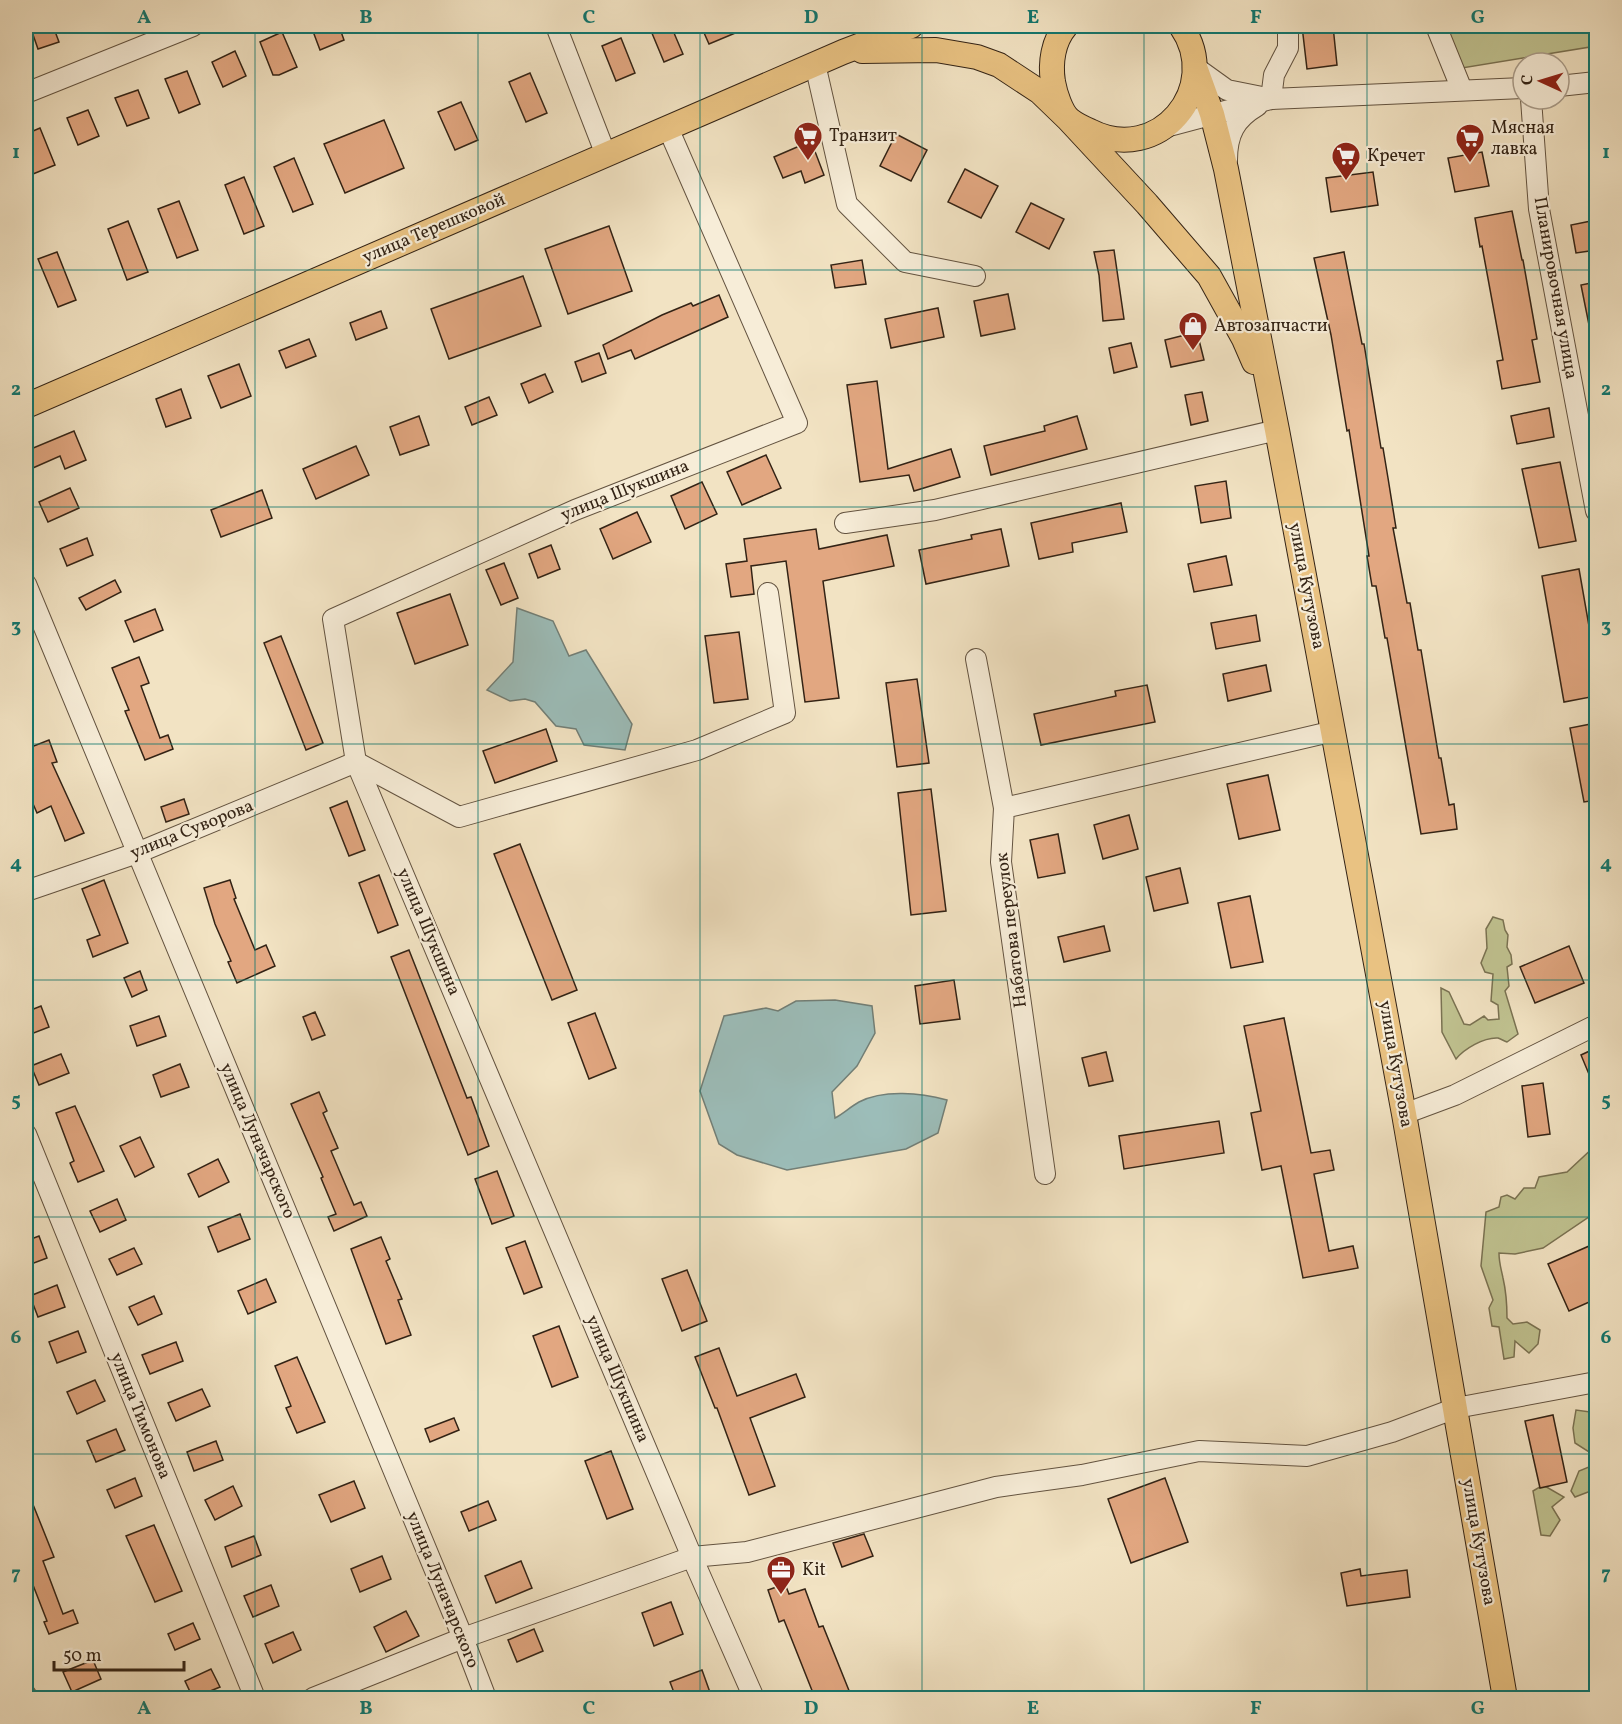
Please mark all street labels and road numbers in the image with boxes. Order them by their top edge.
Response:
street label: улица Терешковой [359,188,509,270]
street label: Планировочная улица [1527,195,1583,381]
street label: улица Шукшина [557,454,693,528]
street label: улица Кутузова [1281,520,1331,652]
street label: улица Суворова [127,794,258,866]
street label: Набатова переулок [990,850,1034,1009]
street label: улица Шукшина [390,864,466,1000]
street label: улица Кутузова [1372,998,1418,1130]
street label: улица Луначарского [213,1059,301,1223]
street label: улица Шукшина [579,1311,655,1447]
street label: улица Тимонова [103,1349,177,1483]
street label: улица Кутузова [1455,1476,1501,1608]
street label: улица Луначарского [399,1508,485,1672]

